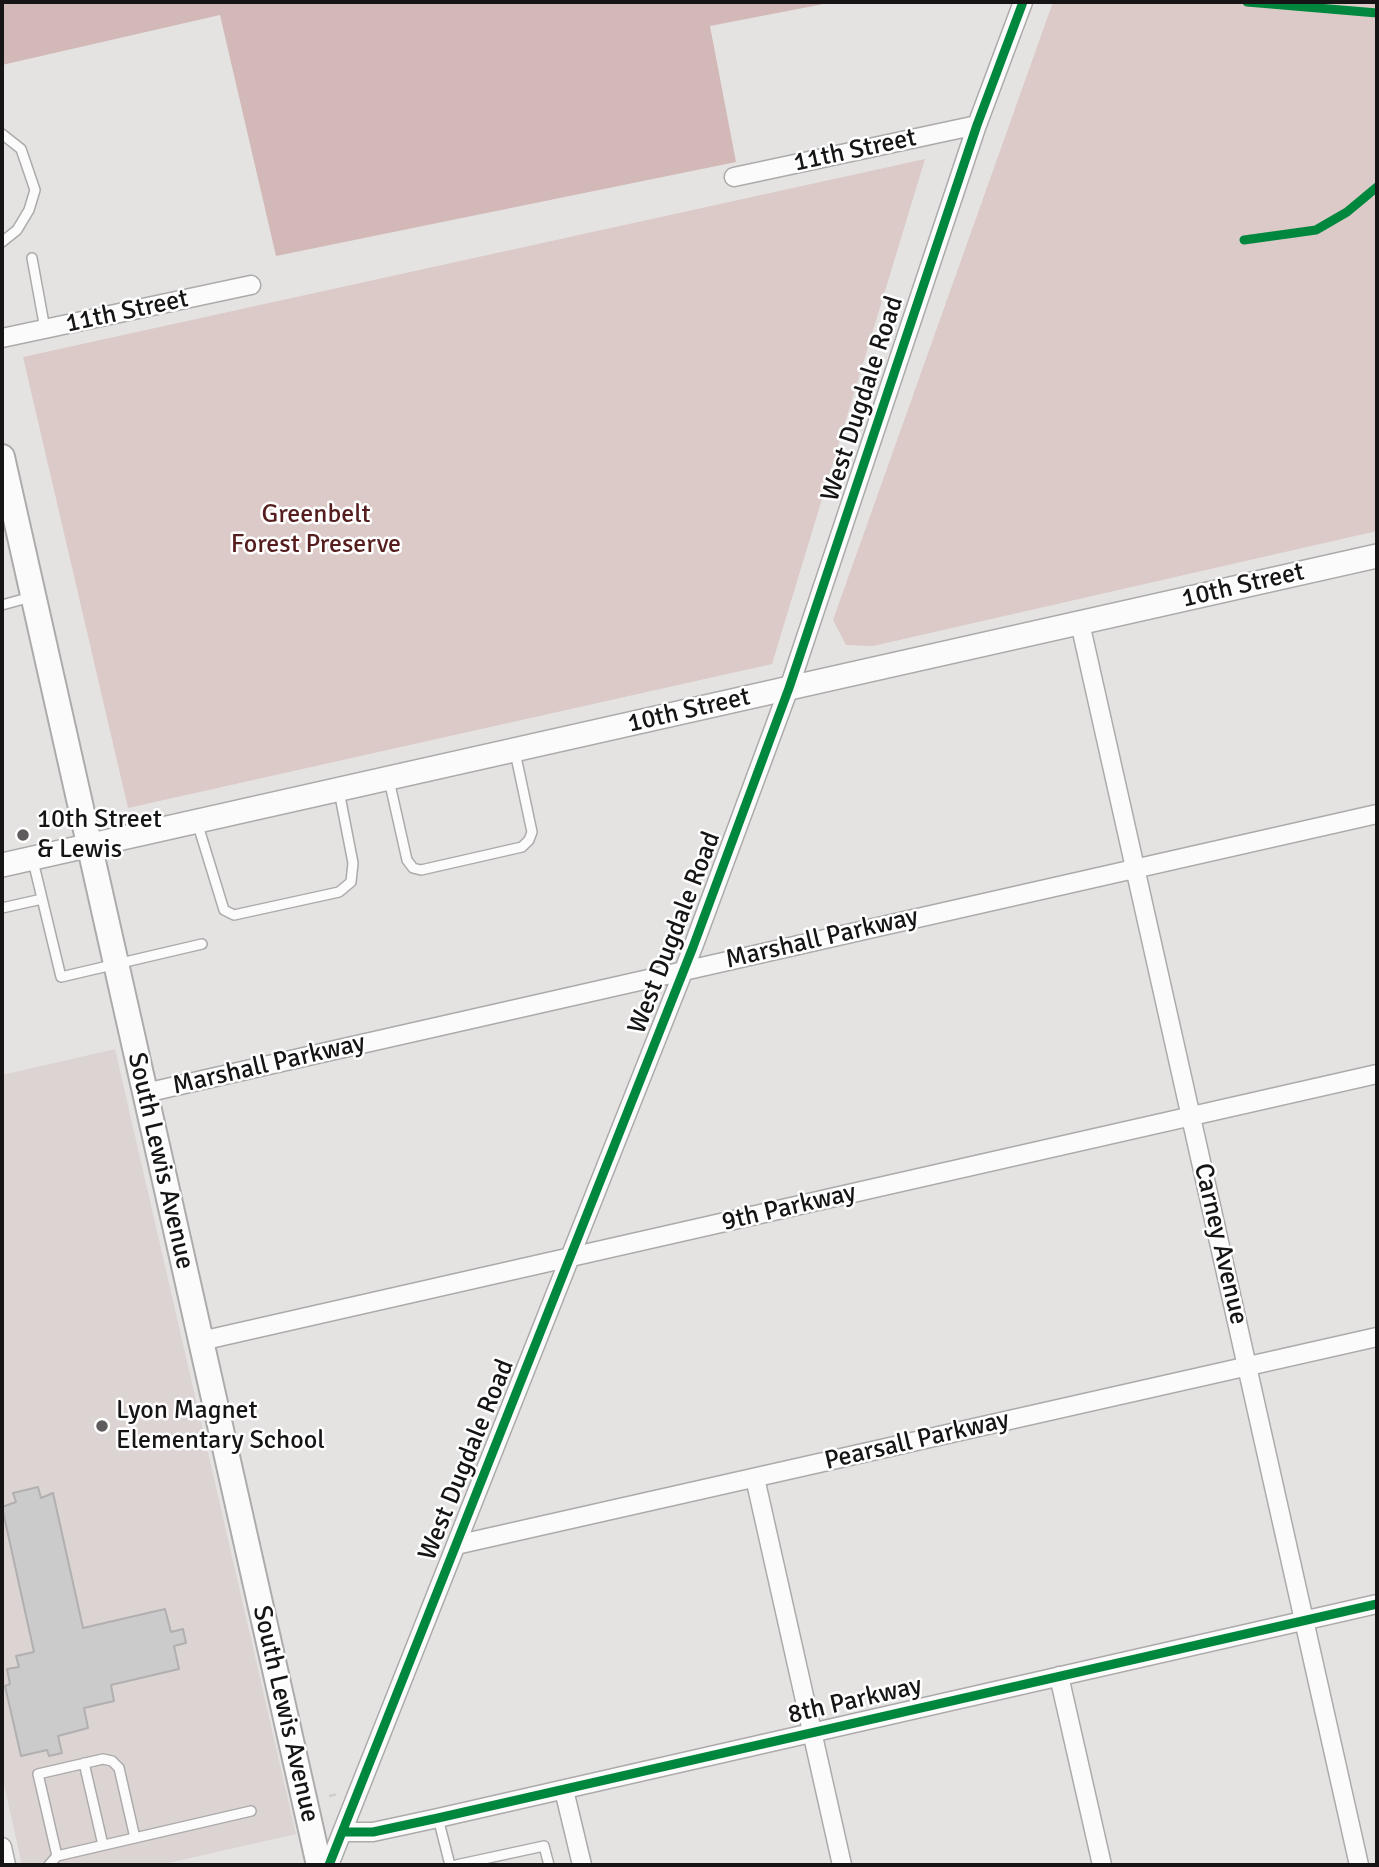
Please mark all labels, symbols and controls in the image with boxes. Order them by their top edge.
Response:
street label: 11th Street [791,123,919,179]
street label: 11th Street [63,284,191,340]
street label: West Dugdale Road [815,293,911,505]
park label: Greenbelt Forest Preserve [231,499,401,560]
street label: 10th Street [1179,557,1307,615]
street label: 10th Street [625,682,753,740]
place label: 10th Street & Lewis [37,804,162,866]
marker: 10th Street & Lewis [15,827,31,843]
street label: West Dugdale Road [622,828,728,1038]
street label: Marshall Parkway [723,902,921,976]
street label: Marshall Parkway [170,1028,368,1102]
street label: South Lewis Avenue [120,1050,200,1272]
street label: Carney Avenue [1186,1160,1254,1328]
street label: 9th Parkway [719,1177,859,1239]
street label: West Dugdale Road [412,1355,522,1565]
place label: Lyon Magnet Elementary School [116,1395,325,1456]
street label: Pearsall Parkway [822,1405,1012,1477]
marker: Lyon Magnet Elementary School [94,1418,110,1434]
street label: South Lewis Avenue [245,1603,325,1825]
street label: 8th Parkway [785,1670,925,1732]

